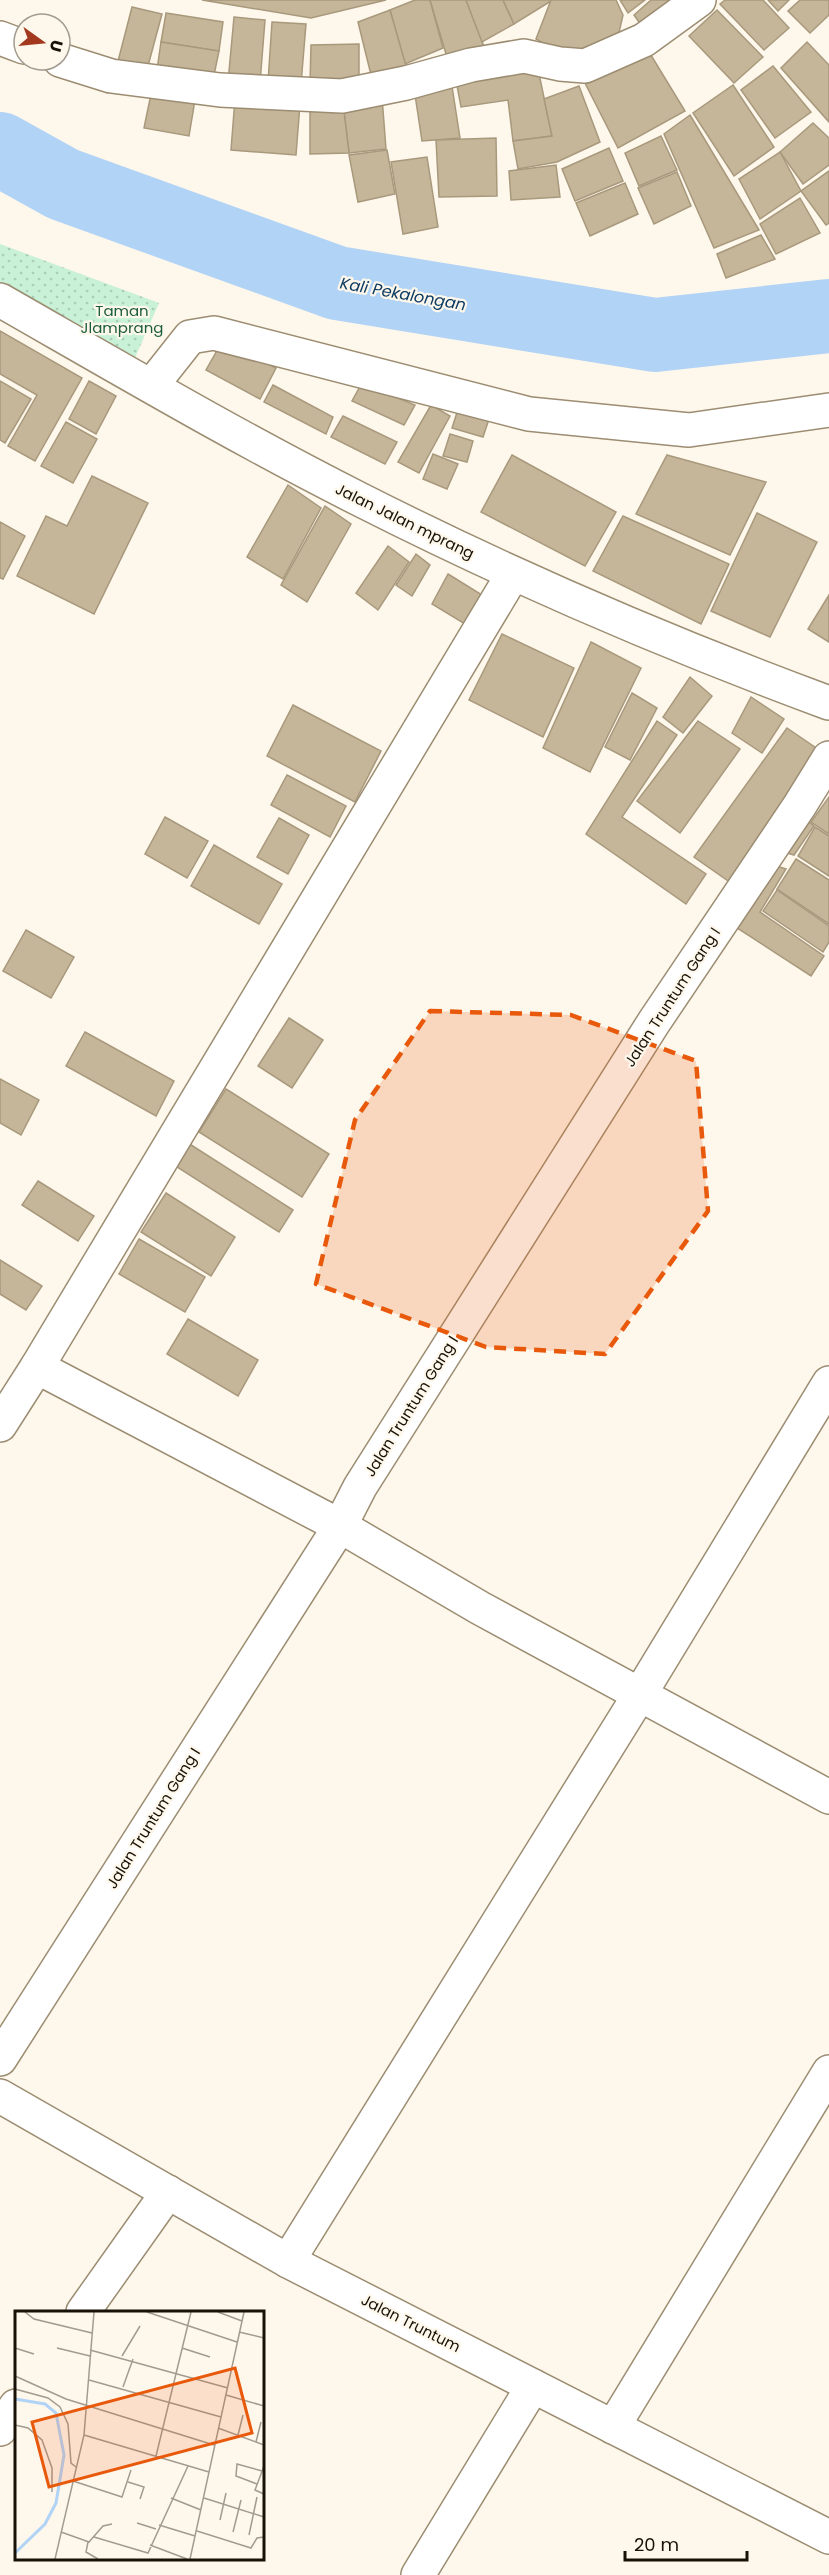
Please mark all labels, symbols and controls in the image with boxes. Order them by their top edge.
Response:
north arrow [12,12,72,72]
text: U [43,37,69,54]
water label: Kali Pekalongan [338,272,468,316]
park label: Taman Jlamprang [81,300,163,338]
street label: Jalan Jalan mprang [332,478,478,564]
street label: Jalan Truntum Gang I [619,923,725,1071]
street label: Jalan Truntum Gang I [359,1332,463,1480]
street label: Jalan Truntum Gang I [101,1744,205,1892]
street label: Jalan Truntum [358,2289,464,2357]
inset map [15,2311,264,2560]
scale bar [625,2524,746,2562]
text: 20 m [634,2532,679,2557]

